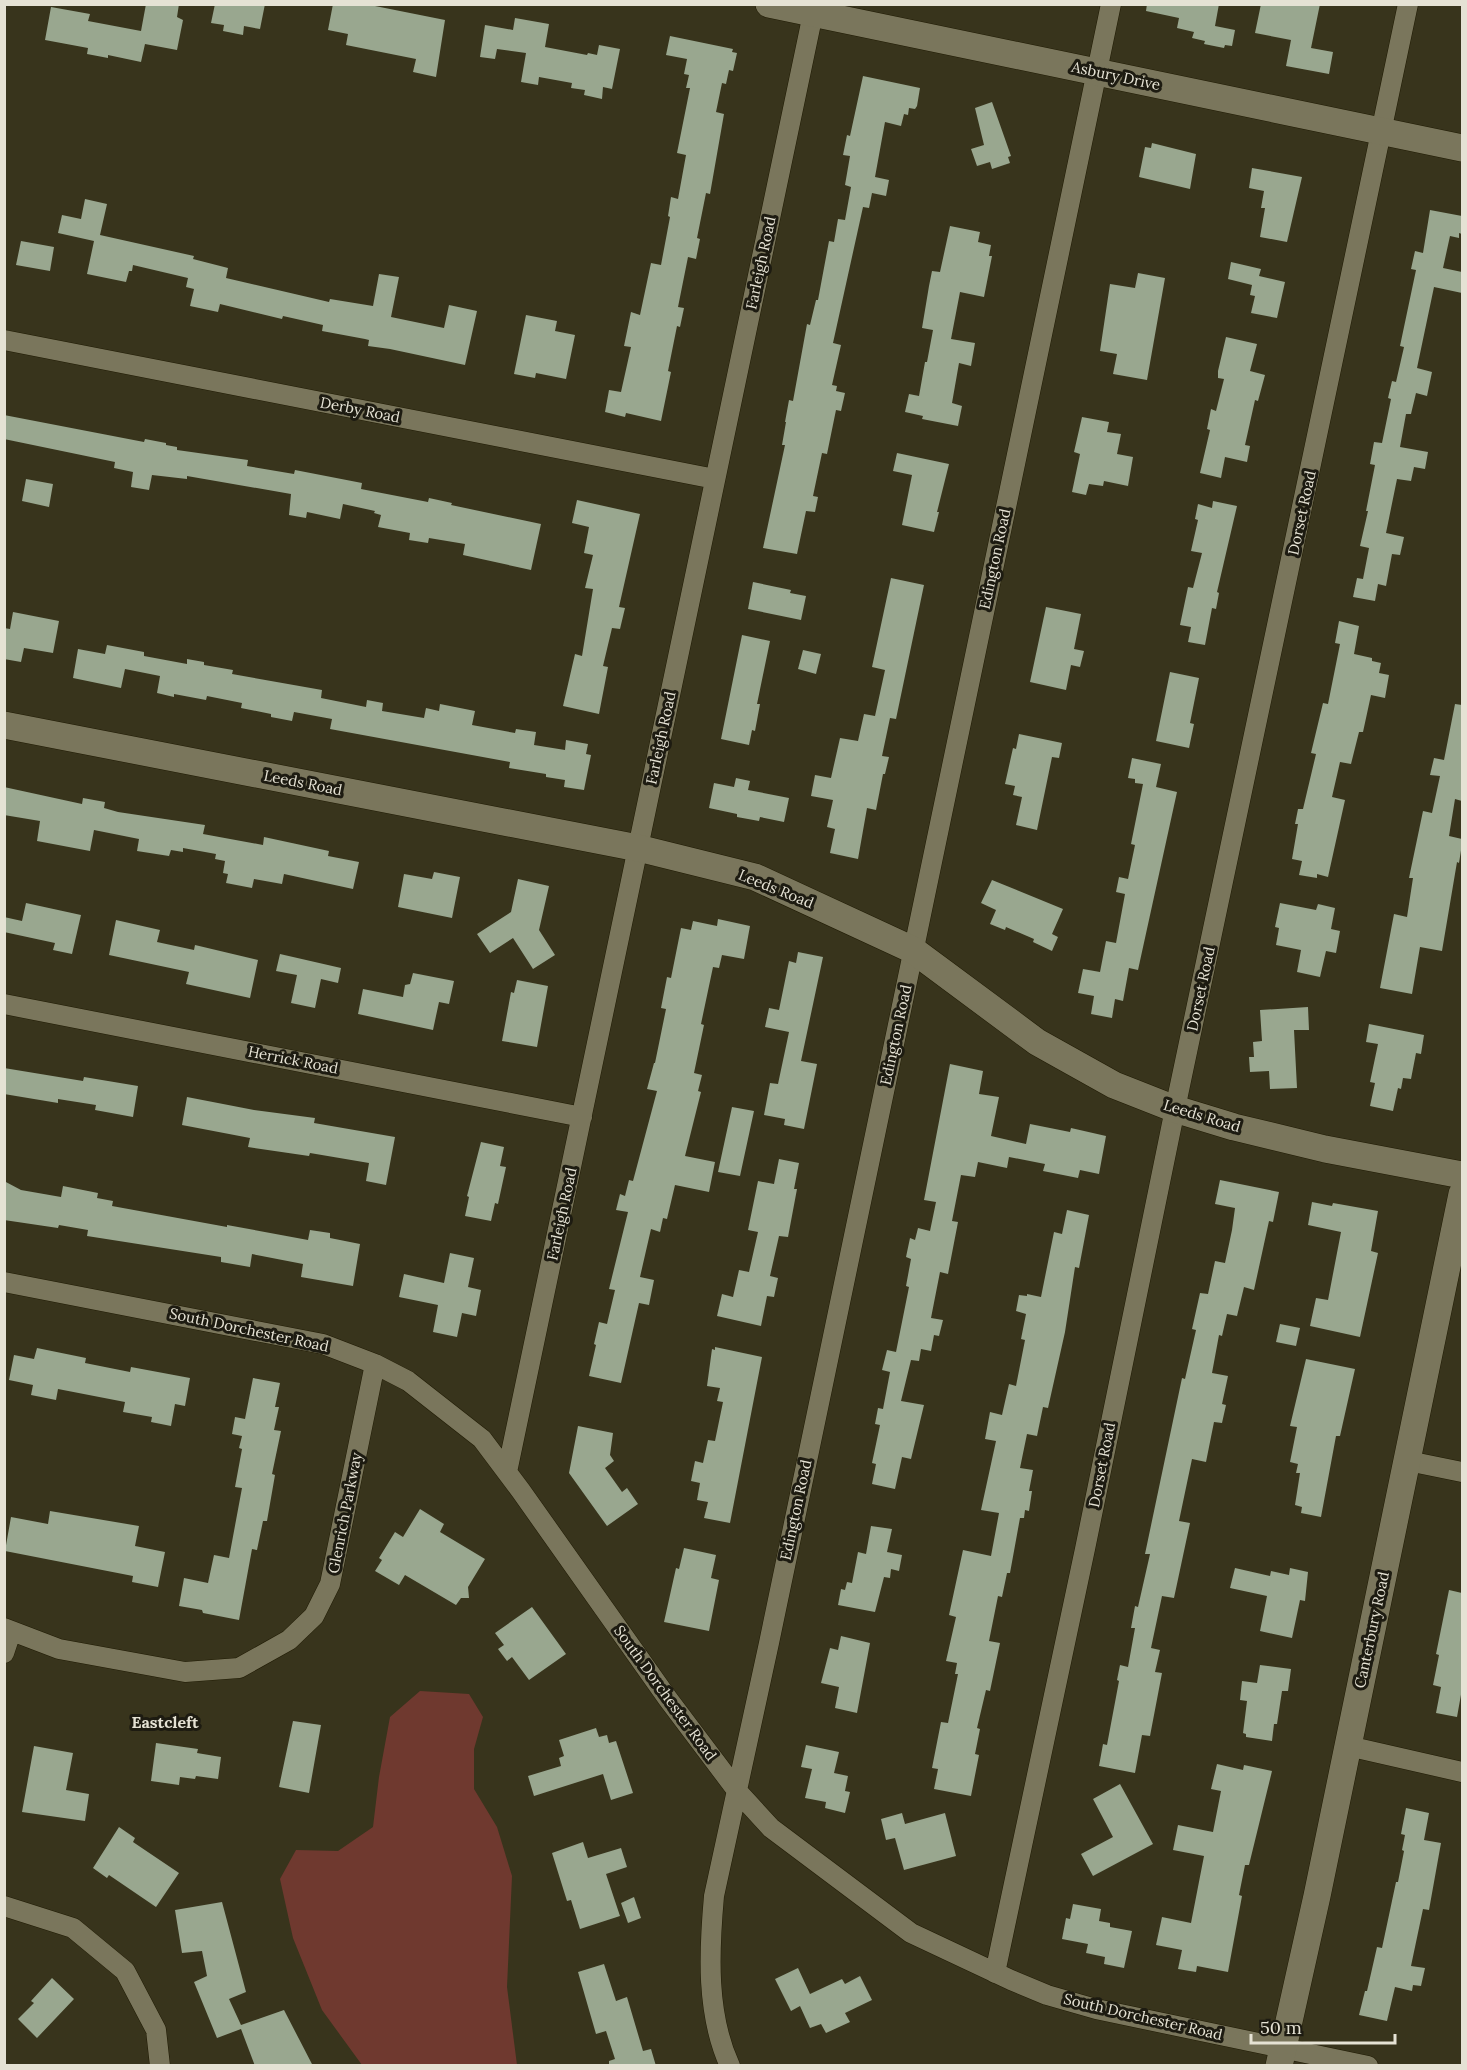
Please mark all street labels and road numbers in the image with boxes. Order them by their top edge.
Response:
street label: Asbury Drive [1069,57,1162,94]
street label: Farleigh Road [741,215,780,311]
street label: Derby Road [319,392,402,427]
street label: Dorset Road [1283,469,1320,557]
street label: Edington Road [975,507,1014,611]
street label: Farleigh Road [641,690,680,786]
street label: Leeds Road [262,766,344,799]
street label: Leeds Road [736,865,817,912]
street label: Dorset Road [1182,945,1219,1033]
street label: Edington Road [876,983,915,1087]
street label: Herrick Road [246,1041,340,1078]
street label: Leeds Road [1161,1095,1243,1136]
street label: Farleigh Road [542,1166,581,1262]
street label: South Dorchester Road [168,1303,331,1356]
street label: Dorset Road [1084,1421,1119,1509]
street label: Glenrich Parkway [323,1451,366,1575]
street label: Edington Road [776,1458,815,1562]
street label: Canterbury Road [1350,1570,1393,1690]
street label: South Dorchester Road [610,1621,721,1764]
street label: South Dorchester Road [1062,1989,1224,2044]

